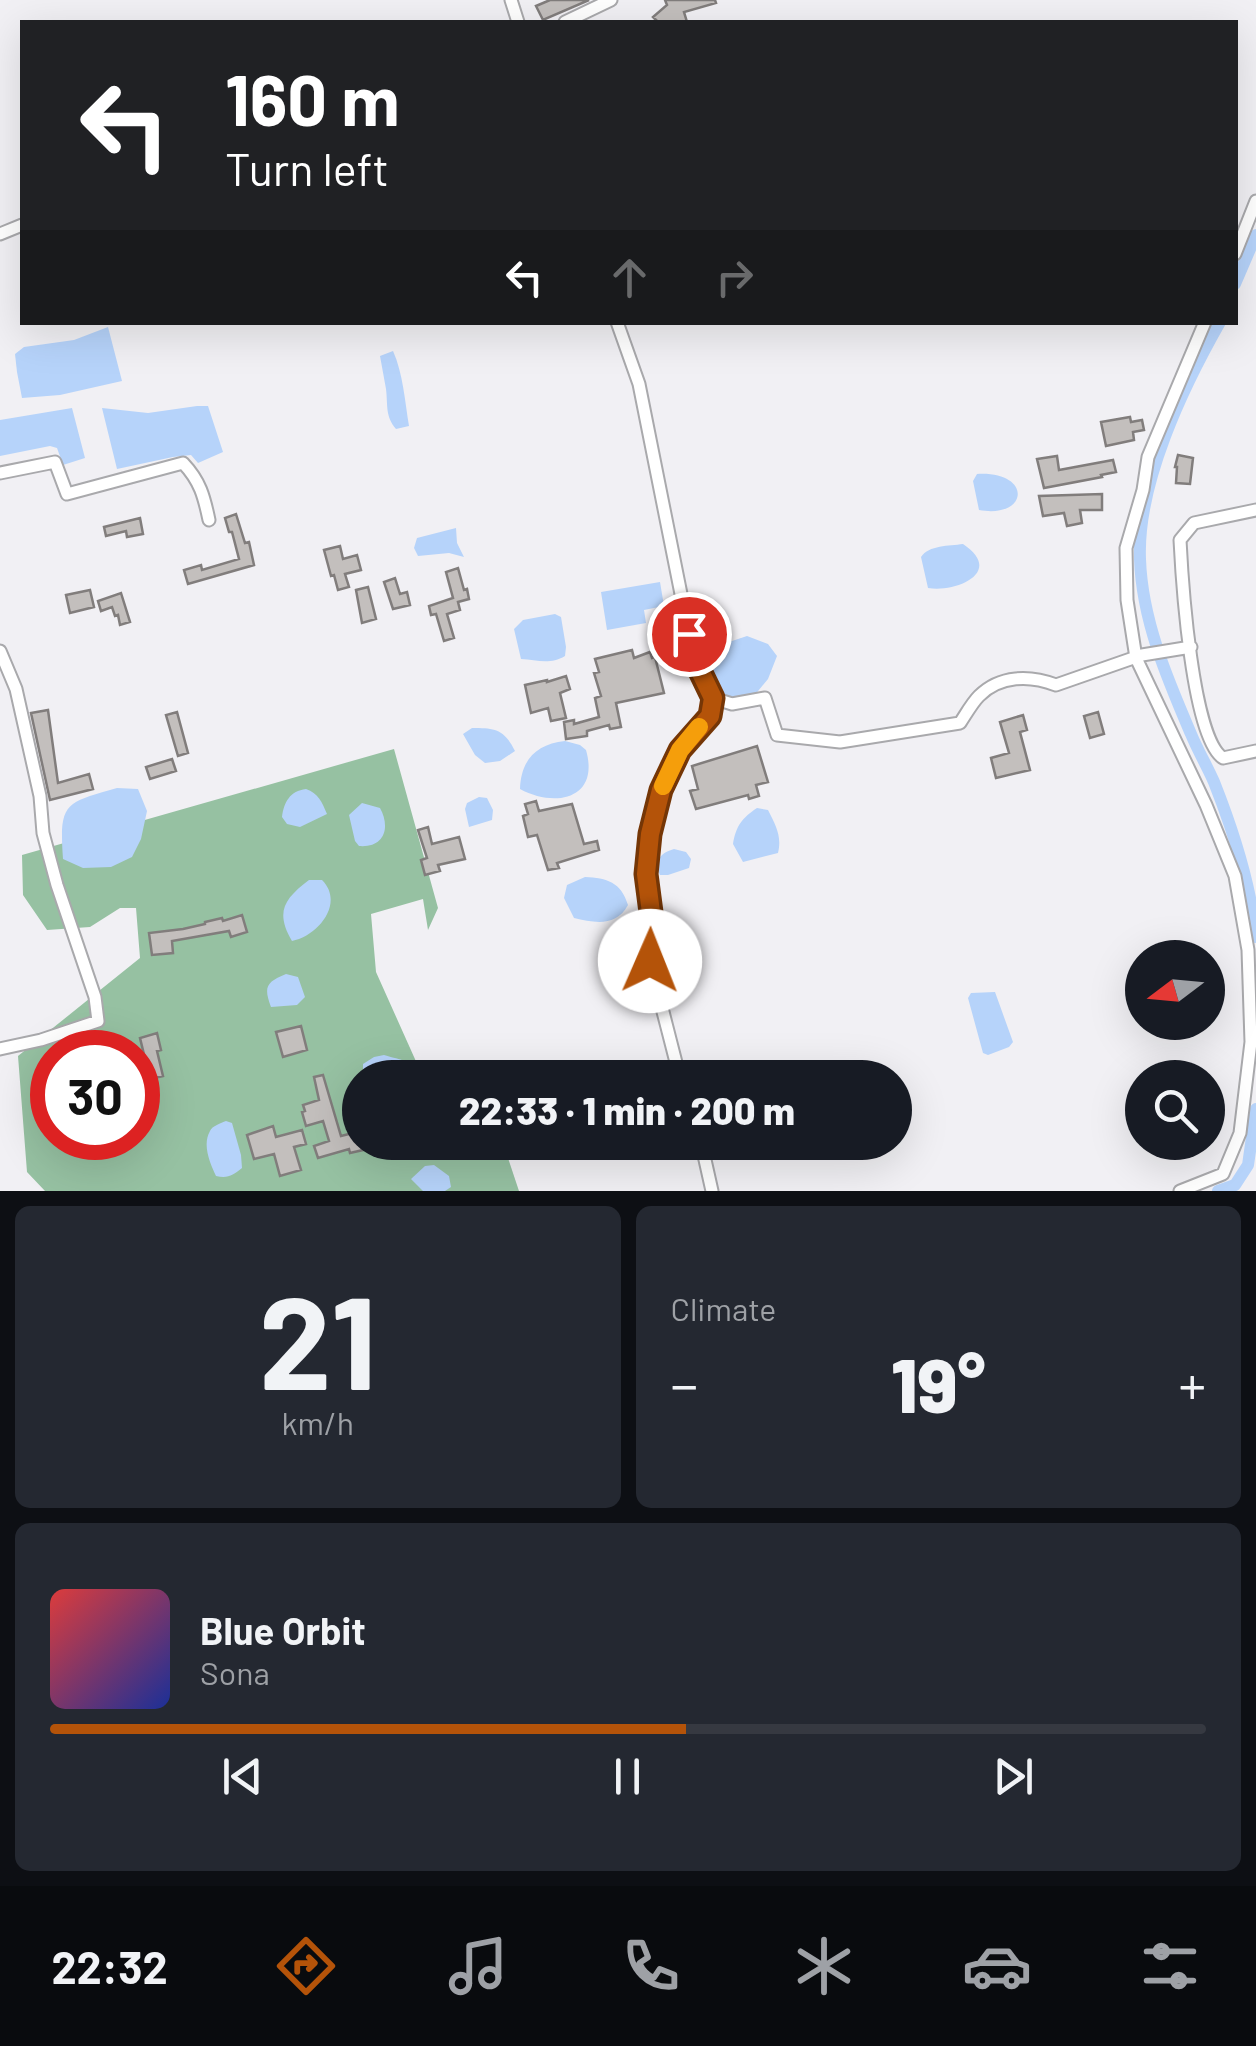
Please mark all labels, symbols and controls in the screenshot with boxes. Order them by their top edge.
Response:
text: 160 m [225,56,400,140]
icon: left [60,60,190,190]
text: Turn left [225,141,389,195]
icon: left [497,250,552,305]
icon: ahead [602,250,657,305]
icon: right [707,250,762,305]
pin [647,592,732,677]
icon: arrive [662,607,717,662]
position arrow [598,909,702,1013]
north arrow [1125,940,1225,1040]
map controls [1125,940,1225,1160]
speed limit sign: 30 [30,1030,160,1160]
button: search [1125,1060,1225,1160]
text: 22:33 · 1 min · 200 m [459,1087,795,1133]
text: 21 [259,1260,377,1416]
text: Climate [671,1289,776,1327]
text: 19° [891,1338,986,1428]
text: − [671,1350,698,1416]
text: + [1178,1350,1206,1416]
text: km/h [282,1403,354,1441]
text: Blue Orbit [200,1607,366,1653]
text: Sona [200,1653,270,1691]
icon: previous [215,1749,270,1804]
icon: pause [600,1749,655,1804]
icon: next [986,1749,1041,1804]
icon: directions [271,1931,341,2001]
icon: music [443,1931,513,2001]
icon: phone [616,1931,686,2001]
icon: climate [789,1931,859,2001]
icon: car [962,1931,1032,2001]
icon: filters [1135,1931,1205,2001]
text: 22:32 [51,1939,168,1993]

